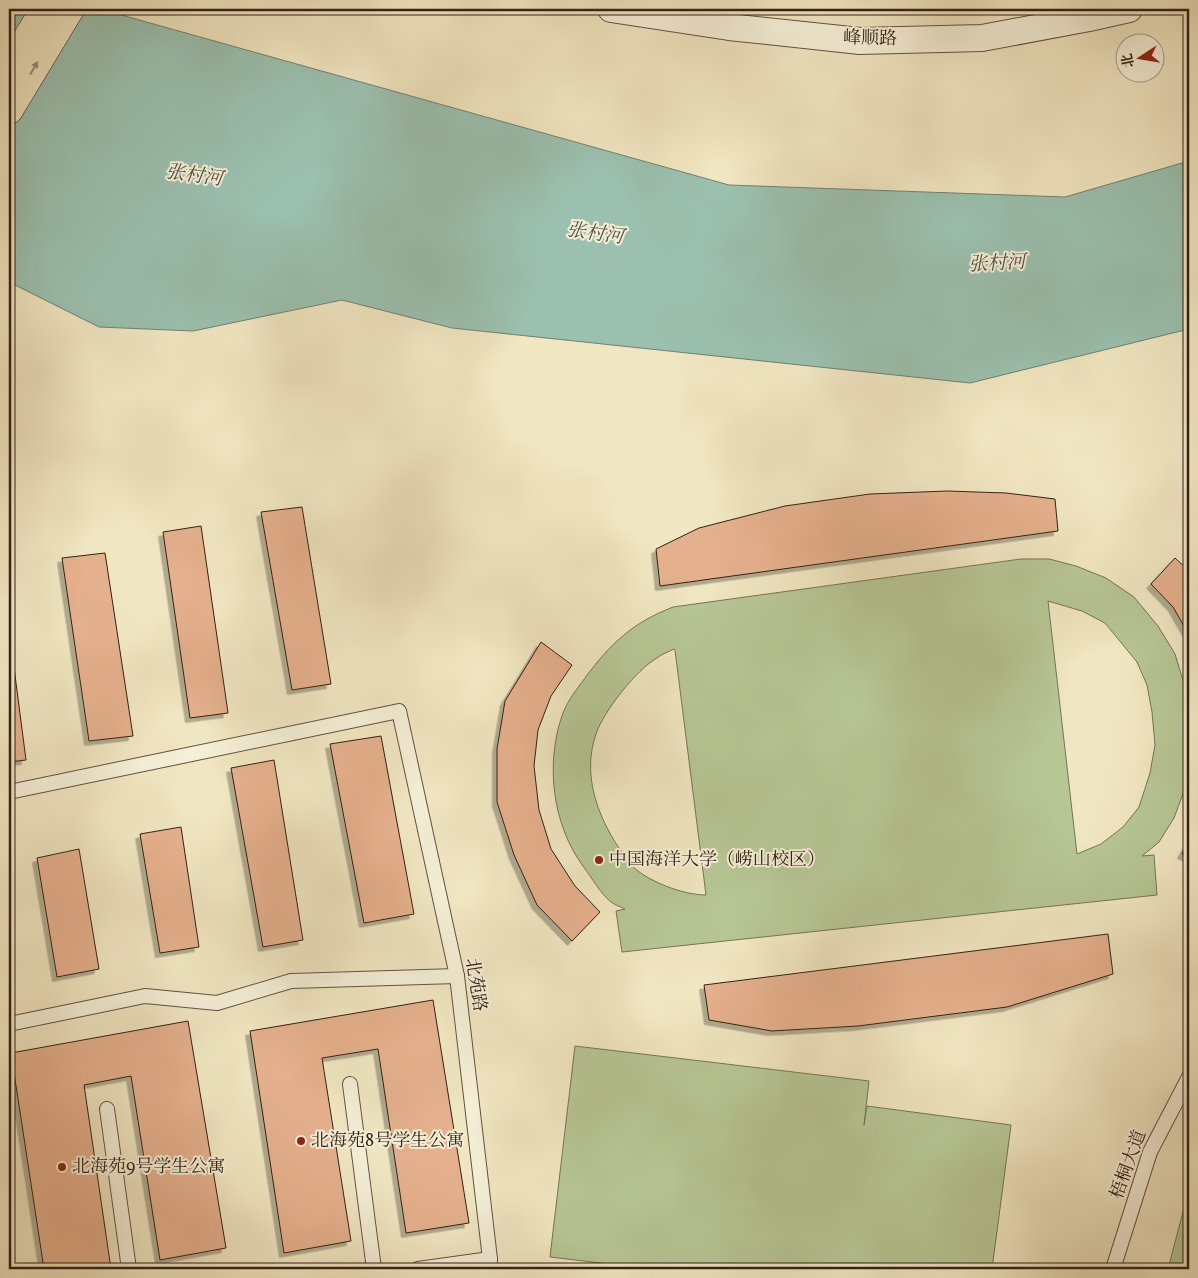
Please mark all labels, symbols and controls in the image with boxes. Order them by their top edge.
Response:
street label: 峰顺路 [843,26,897,52]
north arrow [1116,32,1166,82]
text: 北 [1118,52,1139,69]
one-way arrow [29,62,39,75]
water label: 张村河 [164,159,227,193]
water label: 张村河 [565,217,628,251]
water label: 张村河 [968,249,1029,278]
place label: 中国海洋大学（崂山校区） [609,848,825,873]
marker: 中国海洋大学（崂山校区） [593,854,605,866]
street label: 北苑路 [458,956,492,1014]
street label: 梧桐大道 [1105,1127,1153,1203]
place label: 北海苑8号学生公寓 [311,1129,464,1154]
marker: 北海苑8号学生公寓 [295,1135,307,1147]
place label: 北海苑9号学生公寓 [72,1155,225,1180]
marker: 北海苑9号学生公寓 [56,1161,68,1173]

